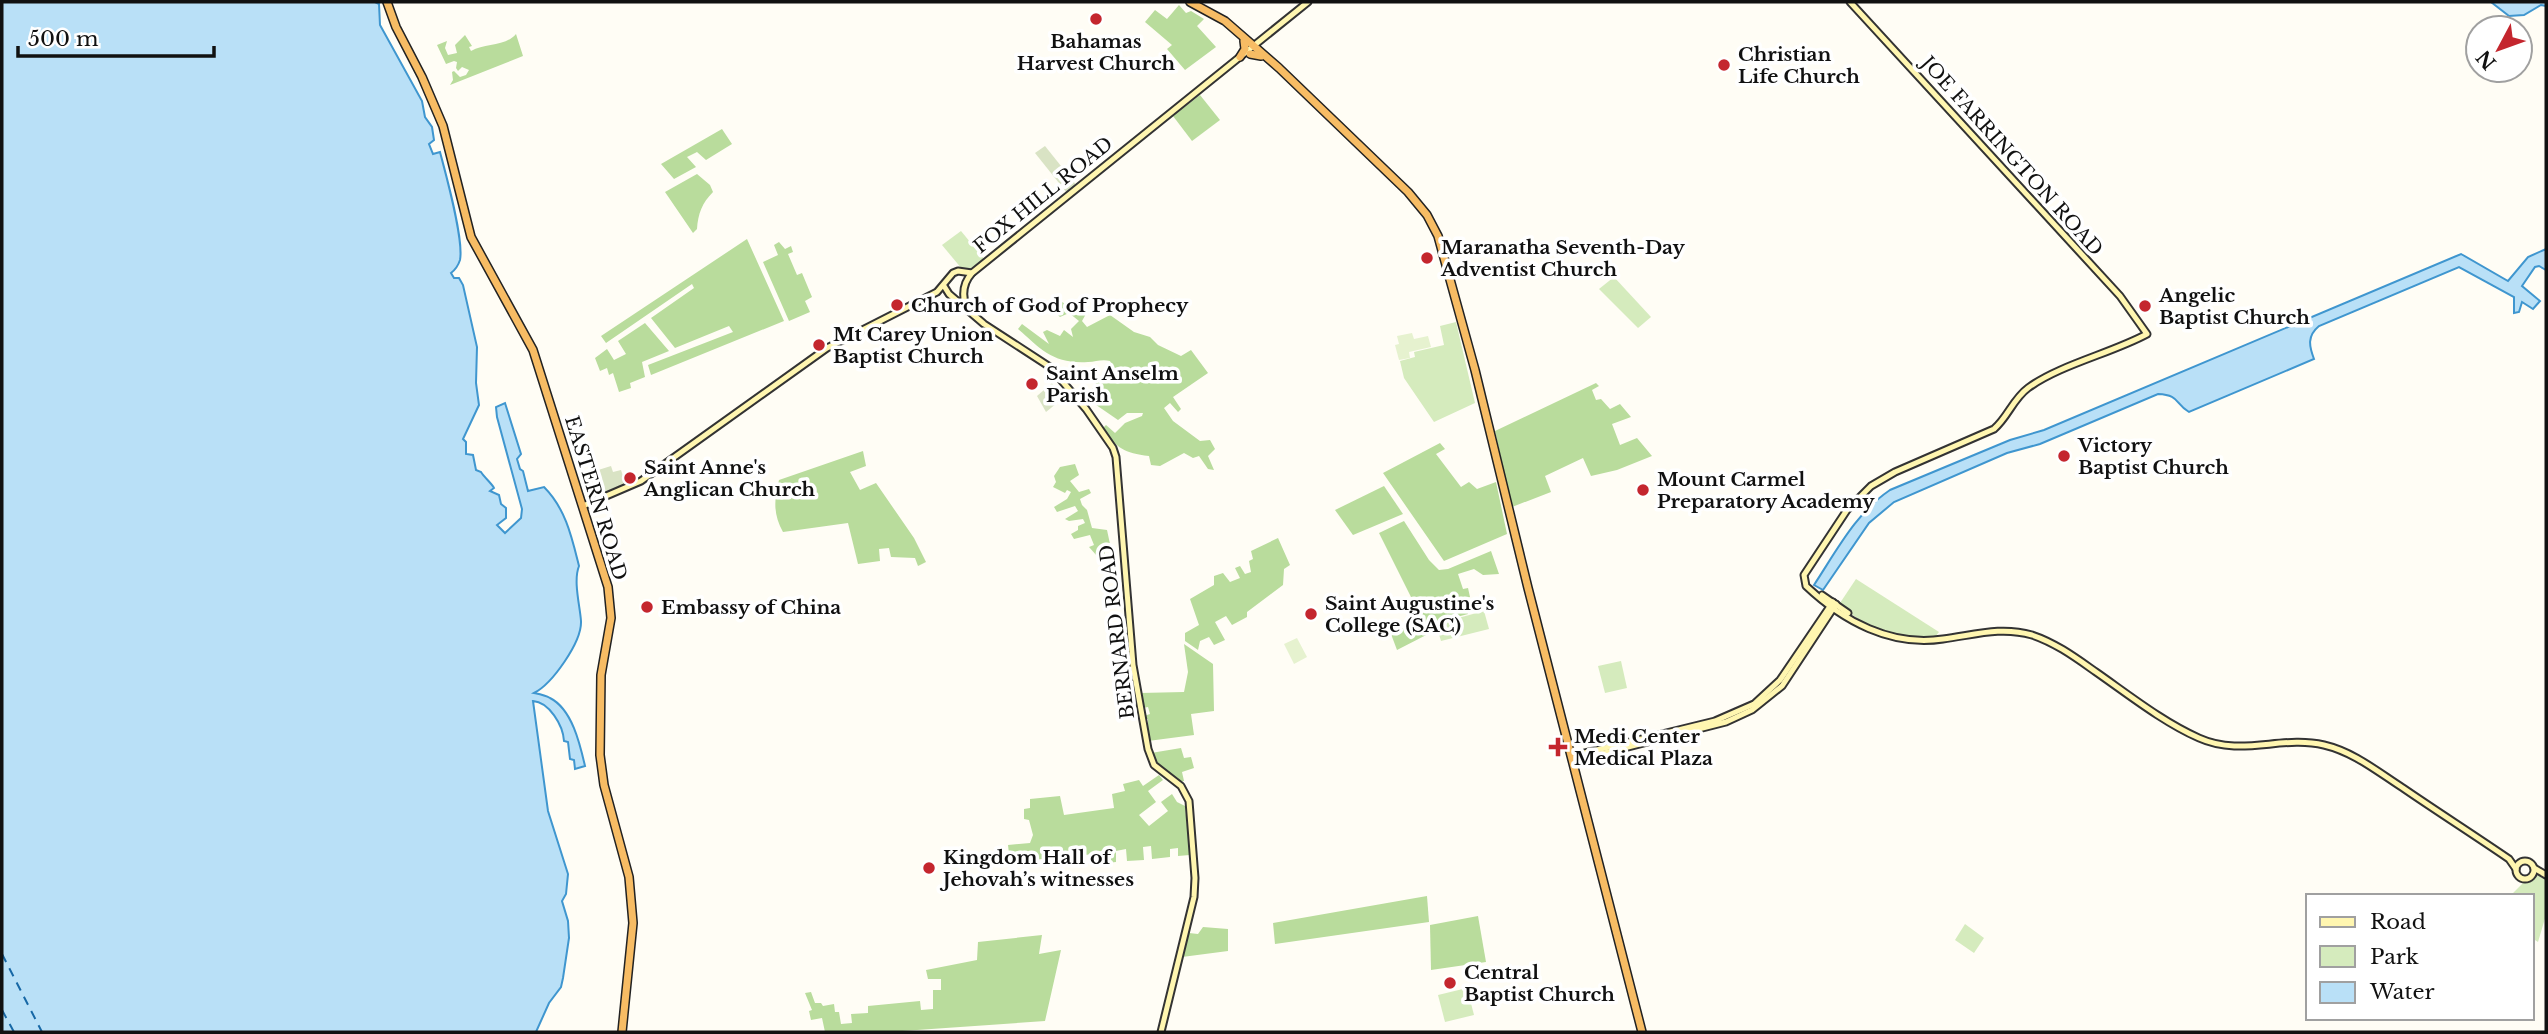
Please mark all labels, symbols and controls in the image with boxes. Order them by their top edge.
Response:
marker: Bahamas Harvest Church [1088,11,1104,27]
scale bar [18,14,214,58]
north arrow [2464,14,2534,84]
text: 500 m [28,26,99,52]
place label: Bahamas Harvest Church [1017,30,1176,75]
place label: Christian Life Church [1738,43,1860,88]
text: N [2472,45,2501,74]
street label: JOE FARRINGTON ROAD [1914,49,2108,260]
marker: Christian Life Church [1716,57,1732,73]
street label: FOX HILL ROAD [969,132,1117,258]
place label: Maranatha Seventh-Day Adventist Church [1440,236,1685,281]
marker: Maranatha Seventh-Day Adventist Church [1419,250,1435,266]
place label: Angelic Baptist Church [2158,284,2310,329]
place label: Church of God of Prophecy [911,294,1189,317]
marker: Church of God of Prophecy [889,297,905,313]
marker: Angelic Baptist Church [2137,298,2153,314]
place label: Mt Carey Union Baptist Church [833,323,994,368]
marker: Mt Carey Union Baptist Church [811,337,827,353]
place label: Saint Anselm Parish [1046,362,1179,407]
marker: Saint Anselm Parish [1024,376,1040,392]
street label: EASTERN ROAD [560,413,632,583]
place label: Victory Baptist Church [2077,434,2229,479]
marker: Victory Baptist Church [2056,448,2072,464]
place label: Saint Anne's Anglican Church [643,456,816,501]
place label: Mount Carmel Preparatory Academy [1657,468,1875,513]
marker: Saint Anne's Anglican Church [622,470,638,486]
marker: Mount Carmel Preparatory Academy [1635,482,1651,498]
street label: BERNARD ROAD [1095,543,1139,721]
place label: Saint Augustine's College (SAC) [1325,592,1495,637]
place label: Embassy of China [661,596,841,619]
marker: Embassy of China [639,599,655,615]
marker: Saint Augustine's College (SAC) [1303,606,1319,622]
place label: Medi Center Medical Plaza [1574,725,1713,770]
marker: Medi Center Medical Plaza [1548,737,1568,757]
place label: Kingdom Hall of Jehovah’s witnesses [939,846,1134,891]
marker: Kingdom Hall of Jehovah’s witnesses [921,860,937,876]
legend [2306,894,2534,1020]
text: Road [2370,909,2426,935]
text: Park [2370,944,2419,970]
place label: Central Baptist Church [1464,961,1615,1006]
marker: Central Baptist Church [1442,975,1458,991]
text: Water [2369,979,2434,1005]

